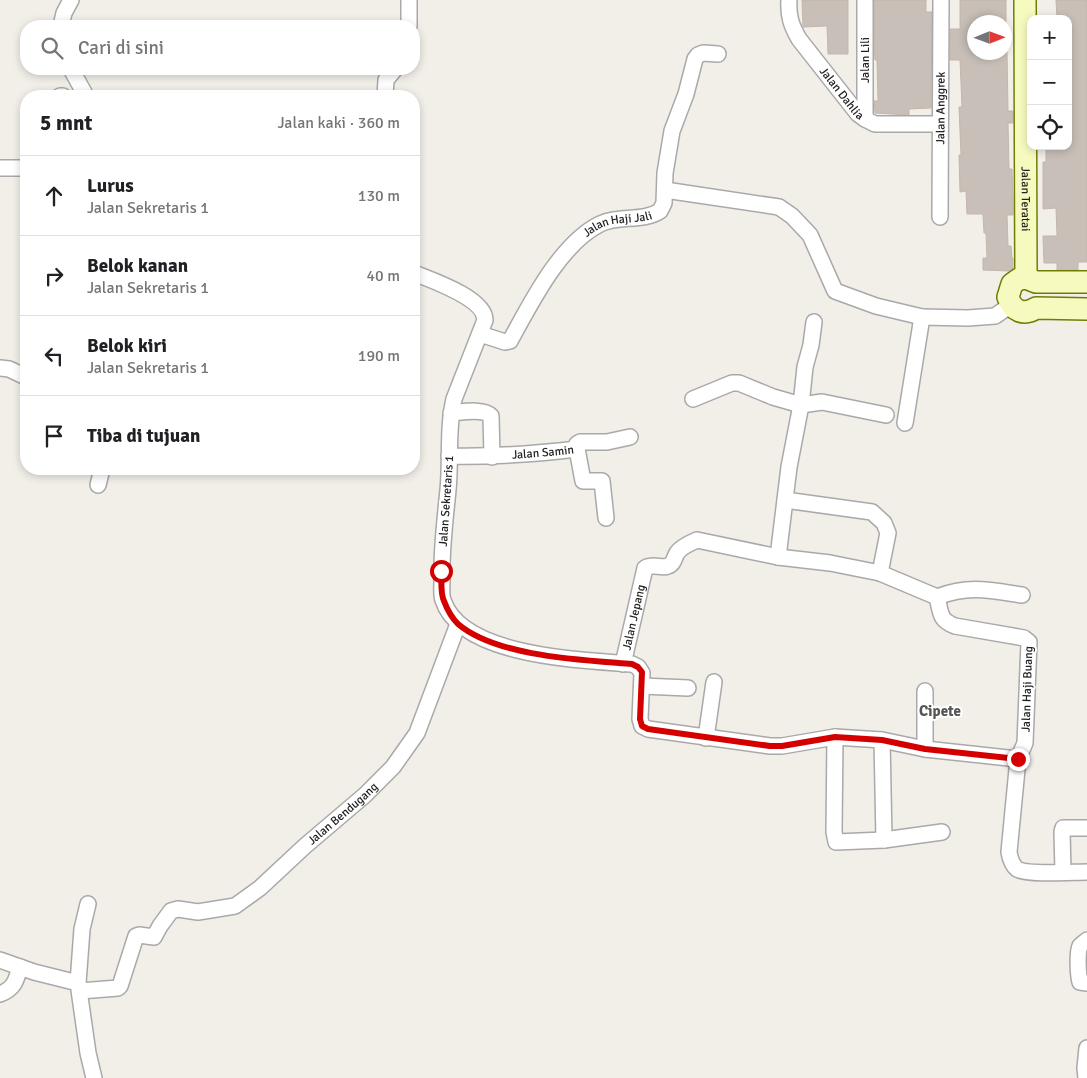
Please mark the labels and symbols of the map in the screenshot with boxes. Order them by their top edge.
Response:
north arrow [967,15,1012,60]
street label: Jalan Lili [858,37,873,83]
street label: Jalan Dahlia [816,64,866,124]
street label: Jalan Anggrek [933,72,949,144]
street label: Jalan Teratai [1018,167,1033,231]
street label: Jalan Haji Jali [580,208,654,240]
street label: Jalan Samin [511,442,575,463]
street label: Jalan Sekretaris 1 [436,455,457,547]
route start [430,560,453,583]
street label: Jalan Jepang [619,583,649,652]
street label: Jalan Haji Buang [1019,646,1036,732]
district label: Cipete [919,702,961,720]
route end [1007,748,1030,771]
street label: Jalan Bendugang [305,779,381,848]

